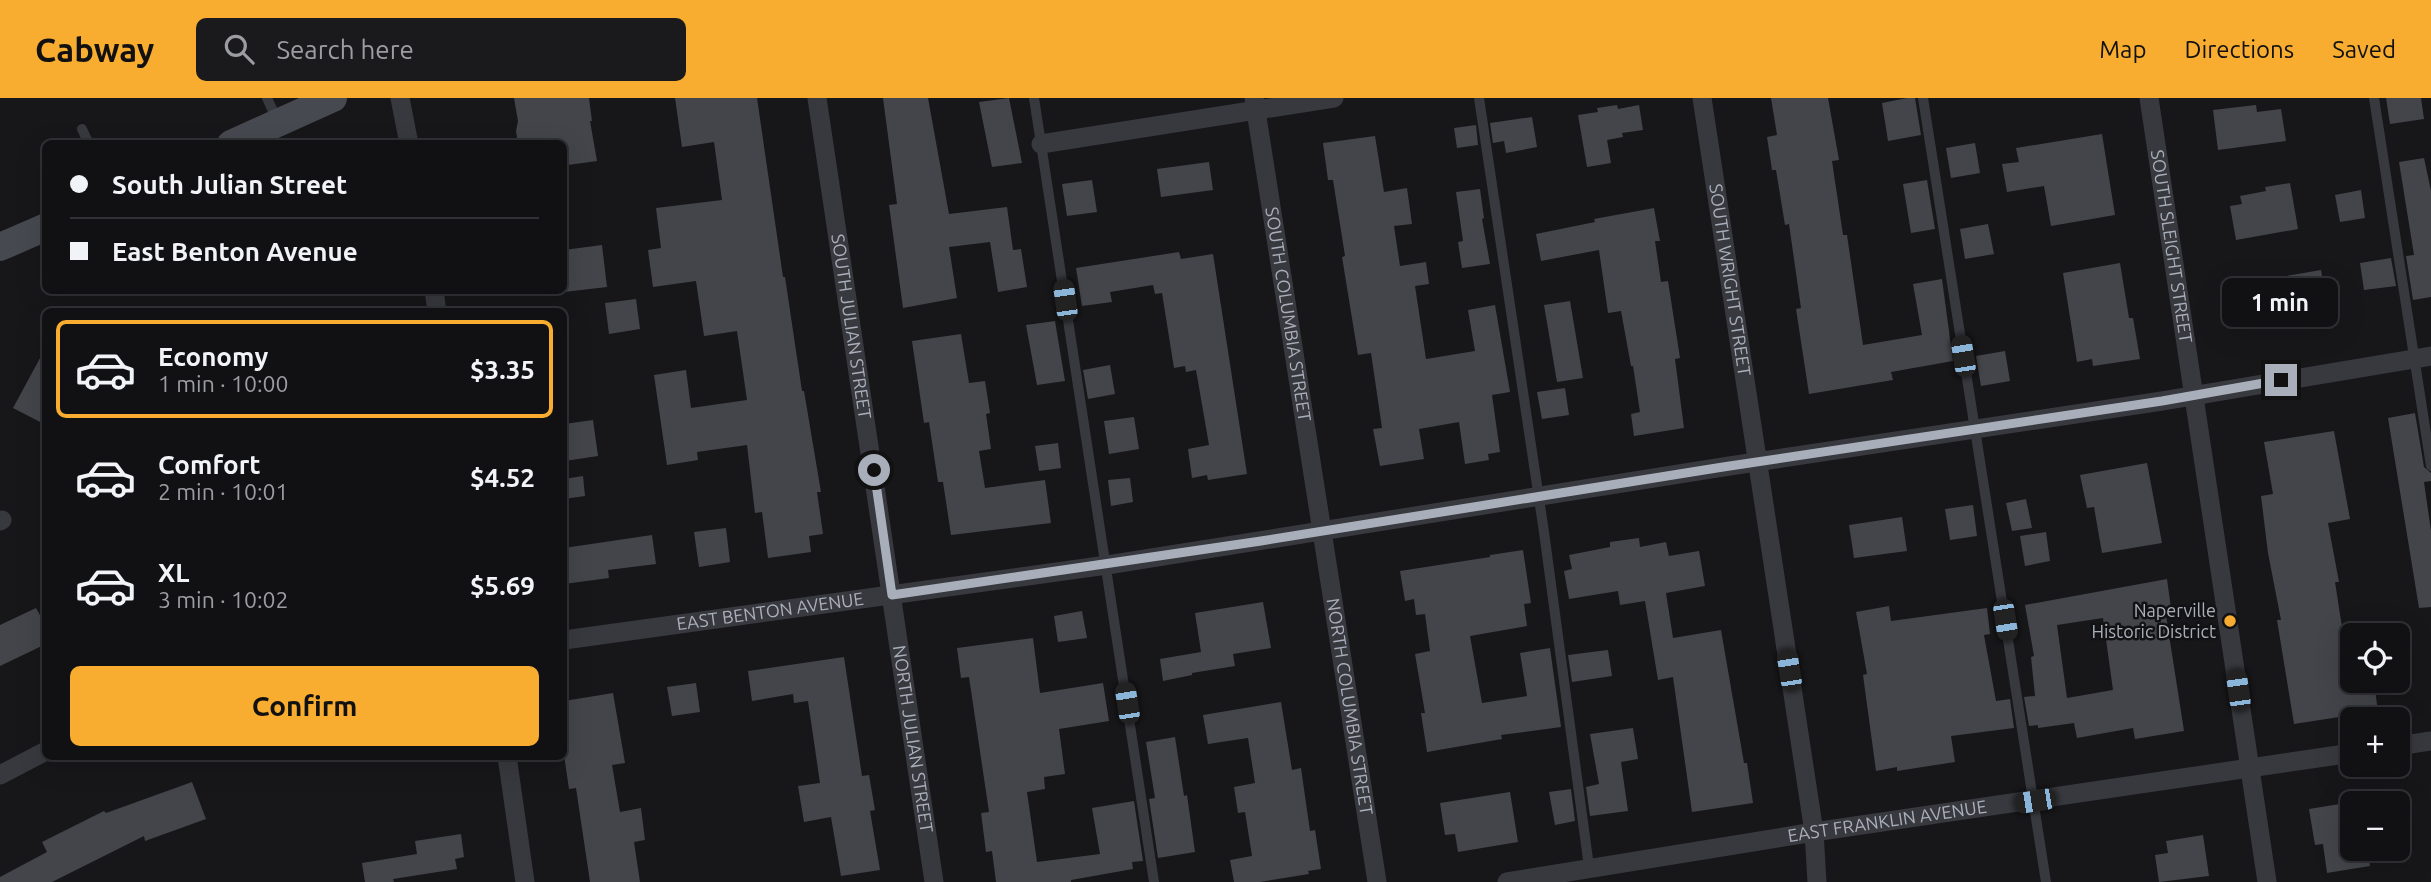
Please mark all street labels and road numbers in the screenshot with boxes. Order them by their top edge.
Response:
street label: SOUTH SLEIGHT STREET [2148,148,2197,344]
street label: SOUTH WRIGHT STREET [1706,182,1755,377]
street label: SOUTH COLUMBIA STREET [1262,205,1316,423]
street label: SOUTH JULIAN STREET [828,232,876,420]
street label: EAST BENTON AVENUE [675,588,865,633]
street label: NORTH COLUMBIA STREET [1324,597,1377,816]
street label: NORTH JULIAN STREET [890,644,937,834]
street label: EAST FRANKLIN AVENUE [1786,796,1988,845]

